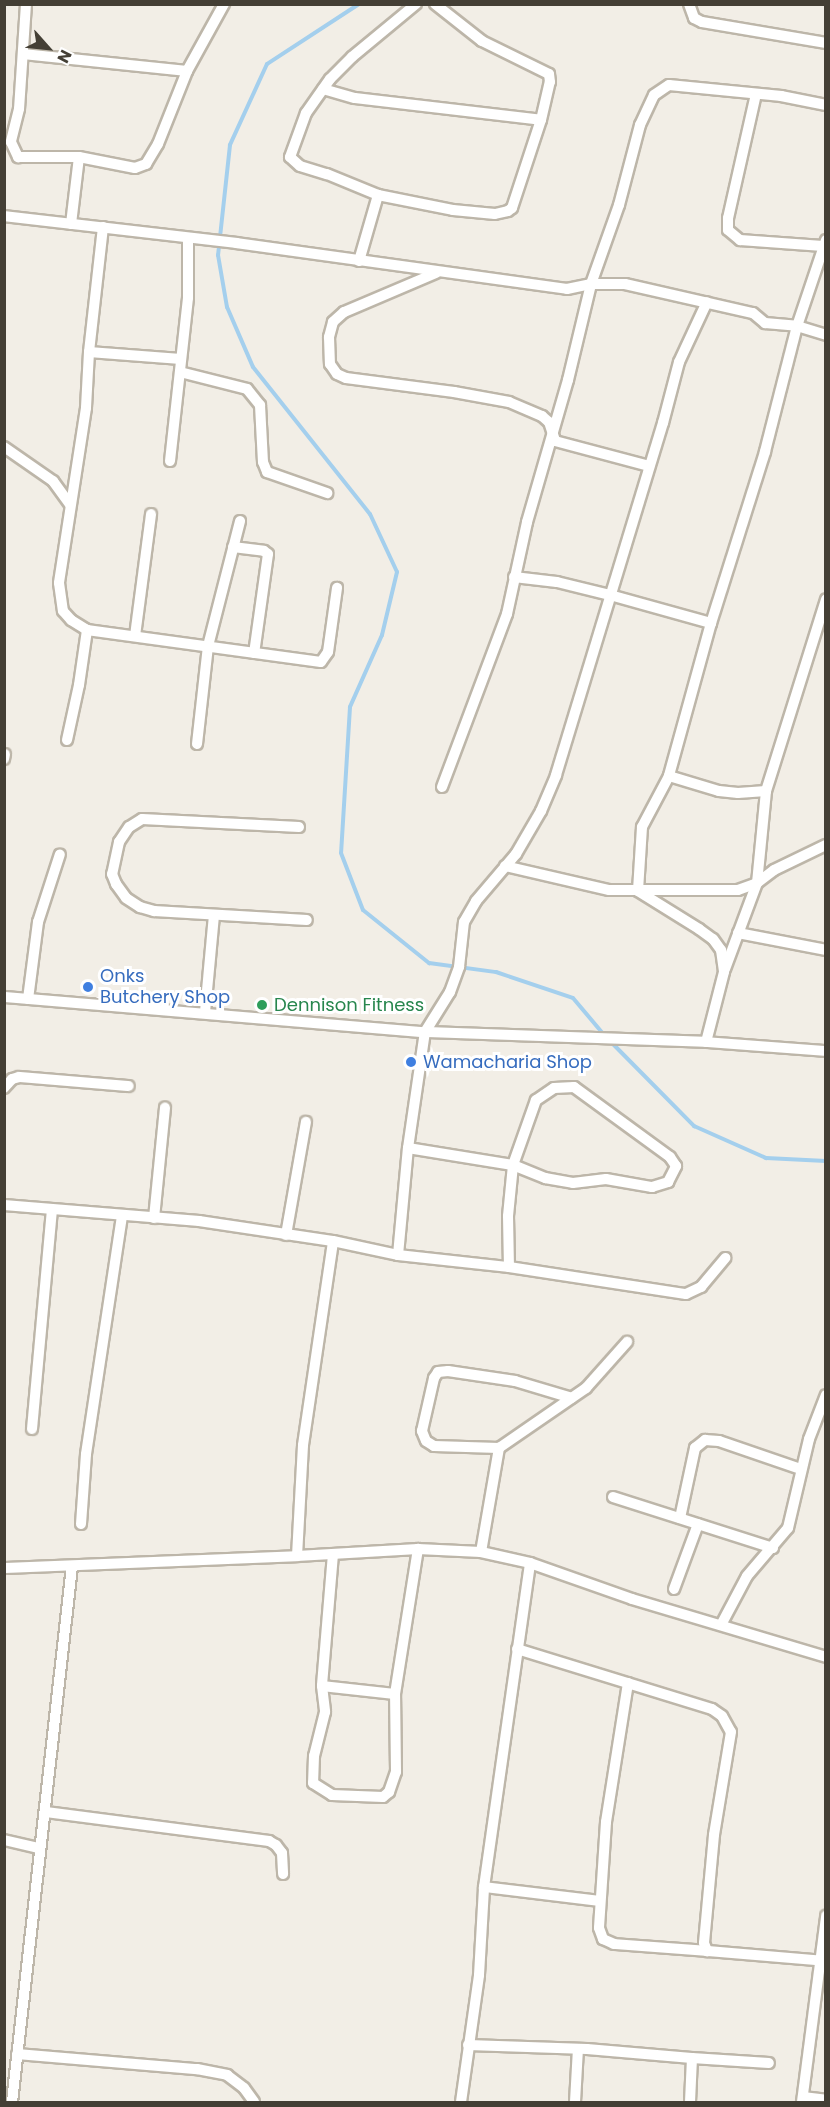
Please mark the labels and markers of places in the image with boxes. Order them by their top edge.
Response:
place label: Onks Butchery Shop [100,966,230,1008]
marker: Onks Butchery Shop [81,980,95,994]
place label: Dennison Fitness [274,994,424,1016]
marker: Dennison Fitness [255,998,269,1012]
place label: Wamacharia Shop [423,1051,592,1073]
marker: Wamacharia Shop [404,1055,418,1069]

